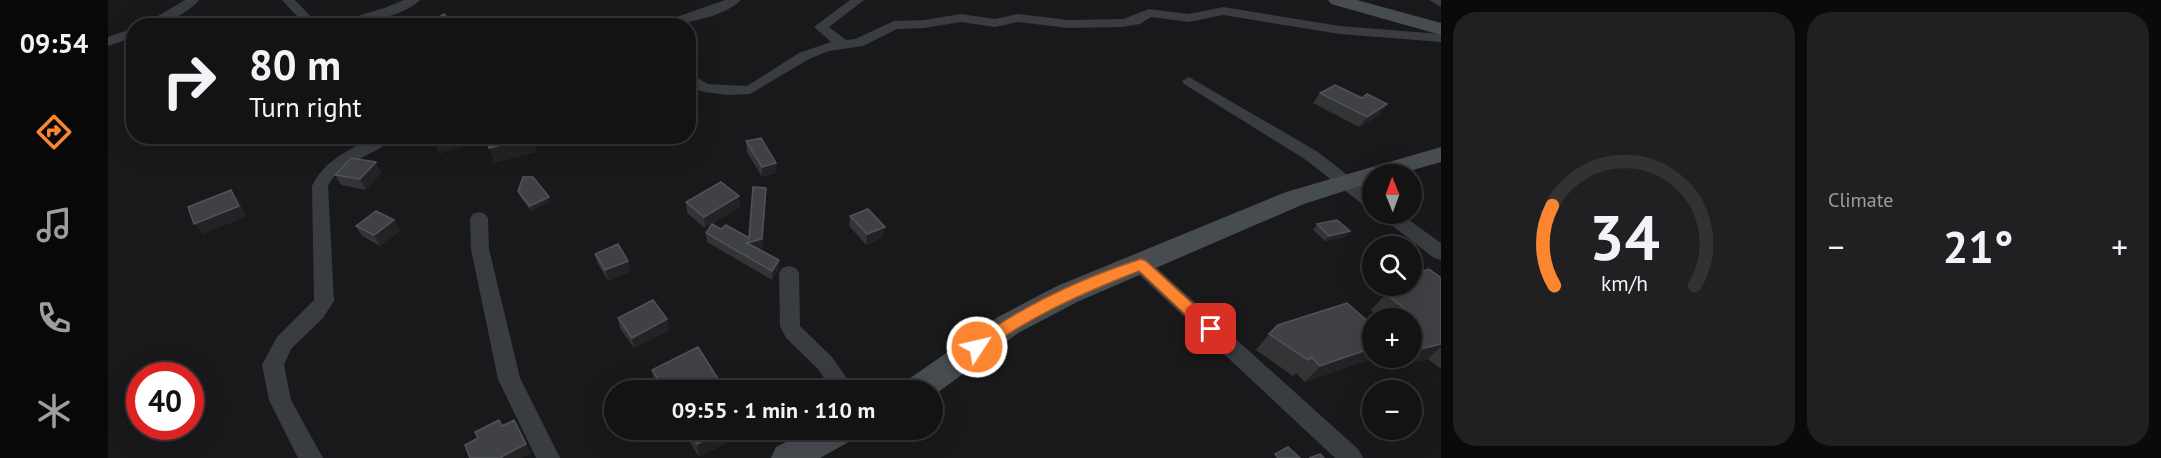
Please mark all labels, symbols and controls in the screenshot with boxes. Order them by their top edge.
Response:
text: 09:54 [20,26,88,60]
text: 80 m [249,37,341,92]
icon: right [150,42,228,120]
text: Turn right [249,90,362,124]
icon: directions [33,111,75,153]
north arrow [1362,164,1422,224]
map controls [1362,164,1422,440]
text: Climate [1828,187,1894,213]
text: 34 [1589,196,1659,277]
icon: music [33,204,75,246]
text: 21° [1943,217,2013,275]
text: − [1828,225,1845,268]
text: + [2111,225,2128,268]
button: search [1362,236,1422,296]
text: km/h [1600,269,1647,297]
icon: phone [33,297,75,339]
pin [1185,303,1236,354]
button: + [1362,308,1422,368]
icon: arrive [1194,312,1227,345]
position arrow [945,315,1009,379]
speed limit sign: 40 [126,362,204,440]
button: − [1362,380,1422,440]
icon: climate [33,390,75,432]
text: 09:55 · 1 min · 110 m [672,396,875,424]

